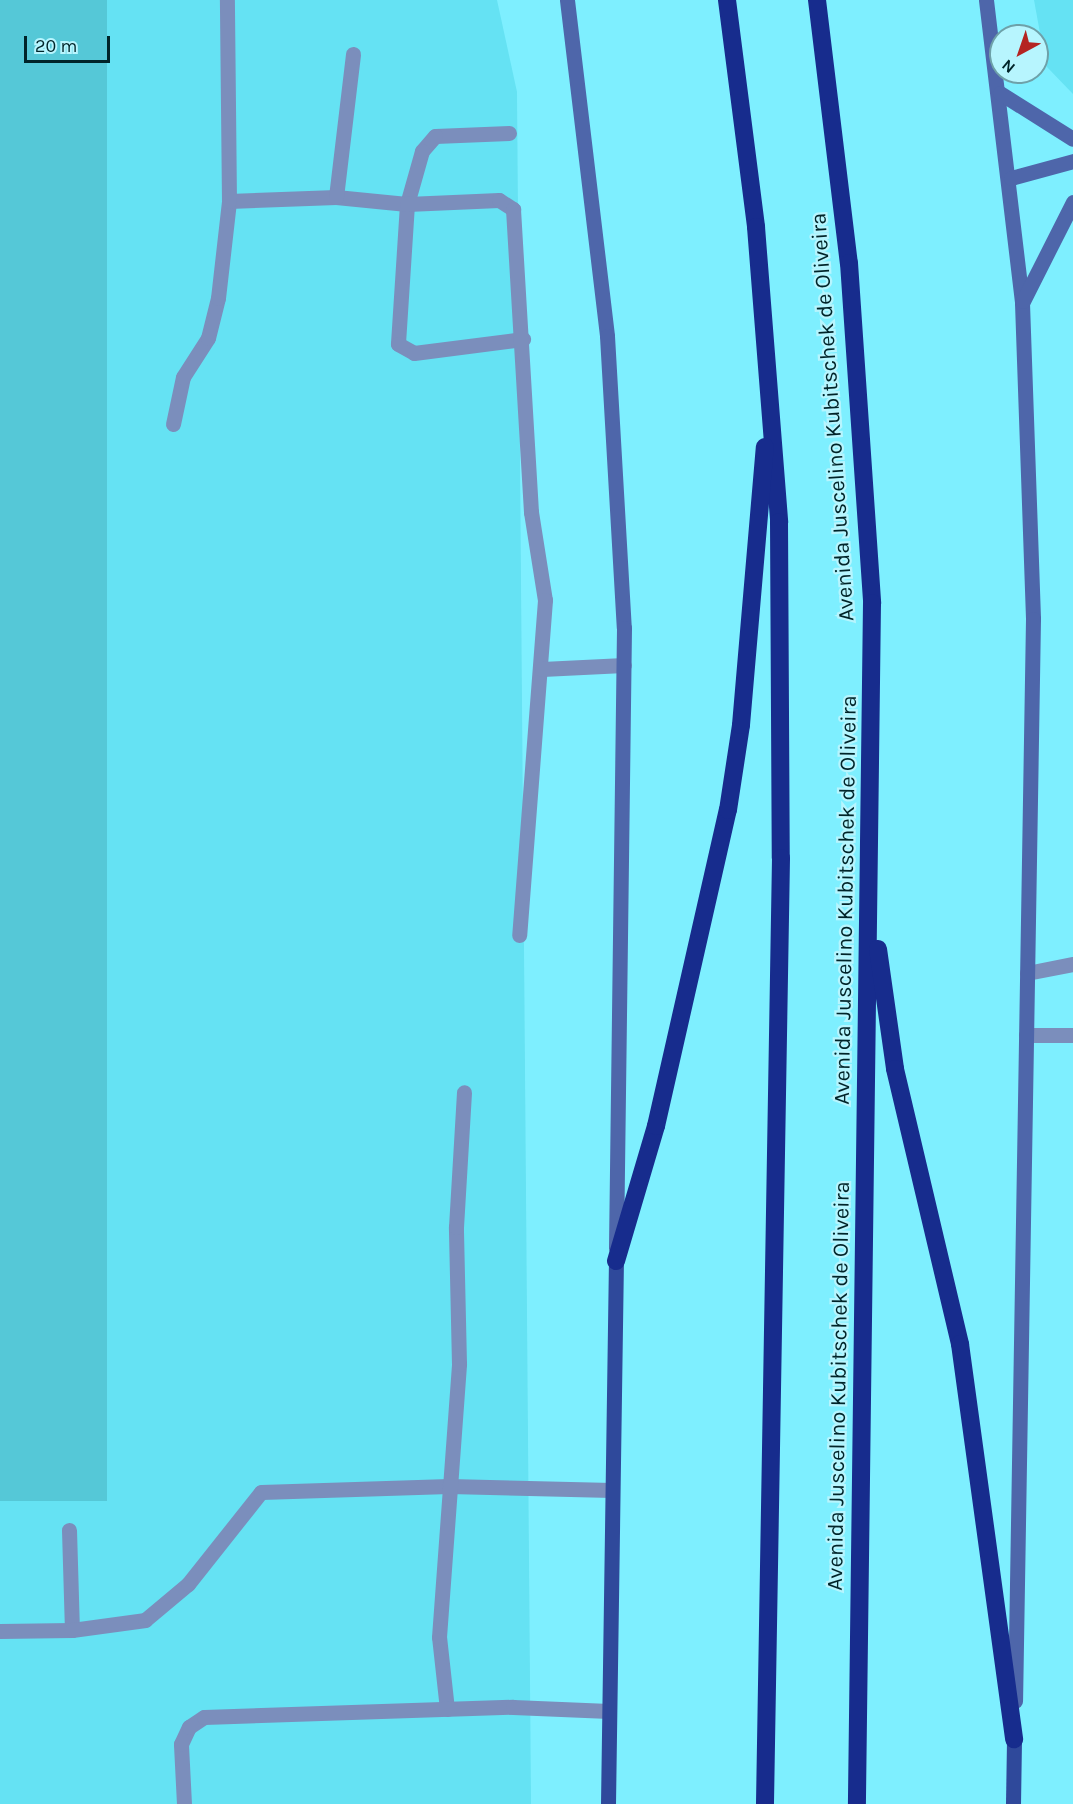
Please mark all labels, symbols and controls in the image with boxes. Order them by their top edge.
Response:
scale bar [27,24,112,62]
north arrow [989,24,1049,84]
text: 20 m [35,35,77,57]
text: N [998,56,1019,78]
street label: Avenida Juscelino Kubitschek de Oliveira [806,212,860,622]
street label: Avenida Juscelino Kubitschek de Oliveira [829,695,863,1105]
street label: Avenida Juscelino Kubitschek de Oliveira [822,1181,856,1591]

